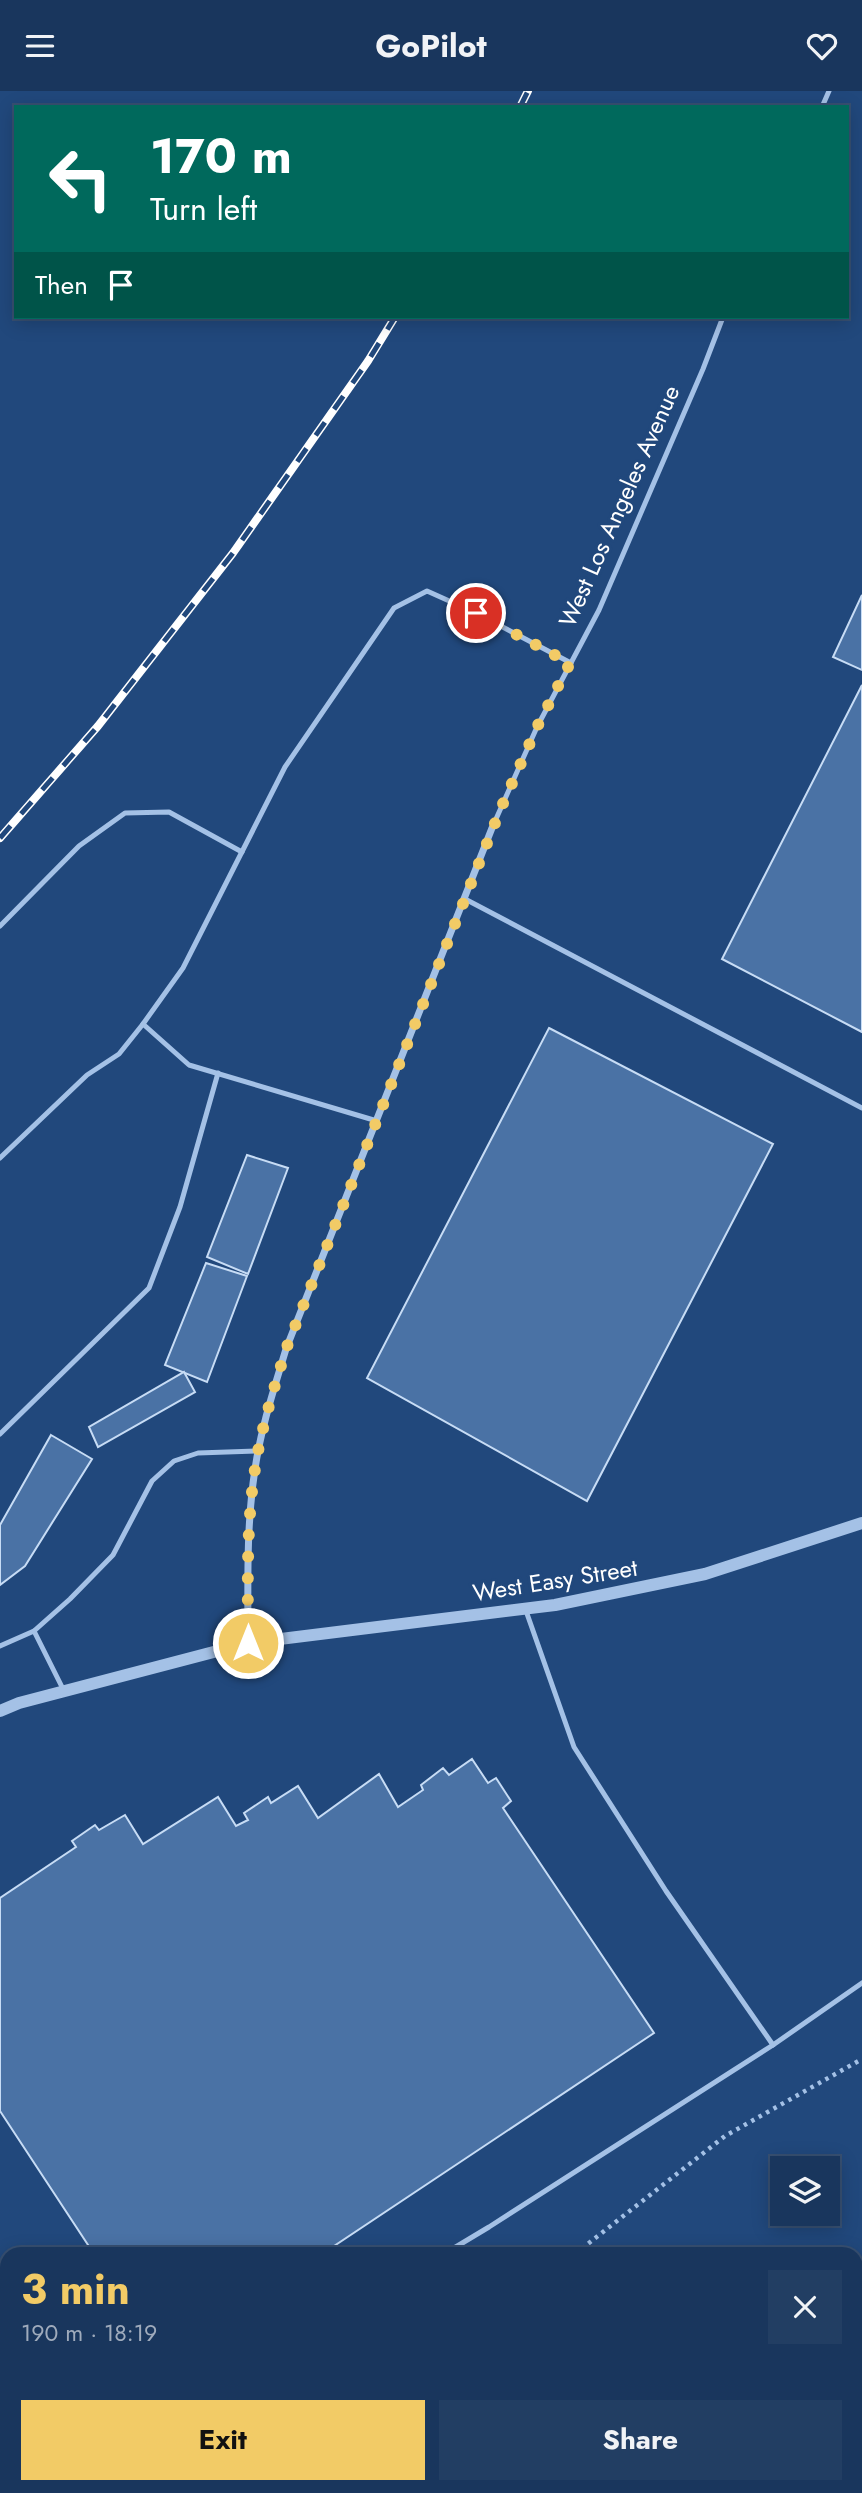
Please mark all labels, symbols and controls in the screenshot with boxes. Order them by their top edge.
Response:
text: GoPilot [375,23,487,69]
icon: menu [21,27,59,65]
icon: heart [803,27,841,65]
text: 170 m [150,121,292,191]
icon: left [35,133,126,224]
text: Turn left [150,186,257,232]
text: Then [35,266,88,304]
icon: arrive [102,266,140,304]
street label: West Los Angeles Avenue [550,379,688,633]
pin [446,583,506,643]
icon: arrive [457,594,495,632]
street label: West Easy Street [470,1550,640,1610]
position arrow [211,1606,285,1680]
map controls [770,2156,840,2226]
button: layers [770,2156,840,2226]
text: 3 min [21,2259,130,2320]
button: close [768,2270,842,2344]
text: 190 m · 18:19 [21,2316,157,2350]
button: Exit [21,2400,425,2480]
button: Share [439,2400,842,2480]

